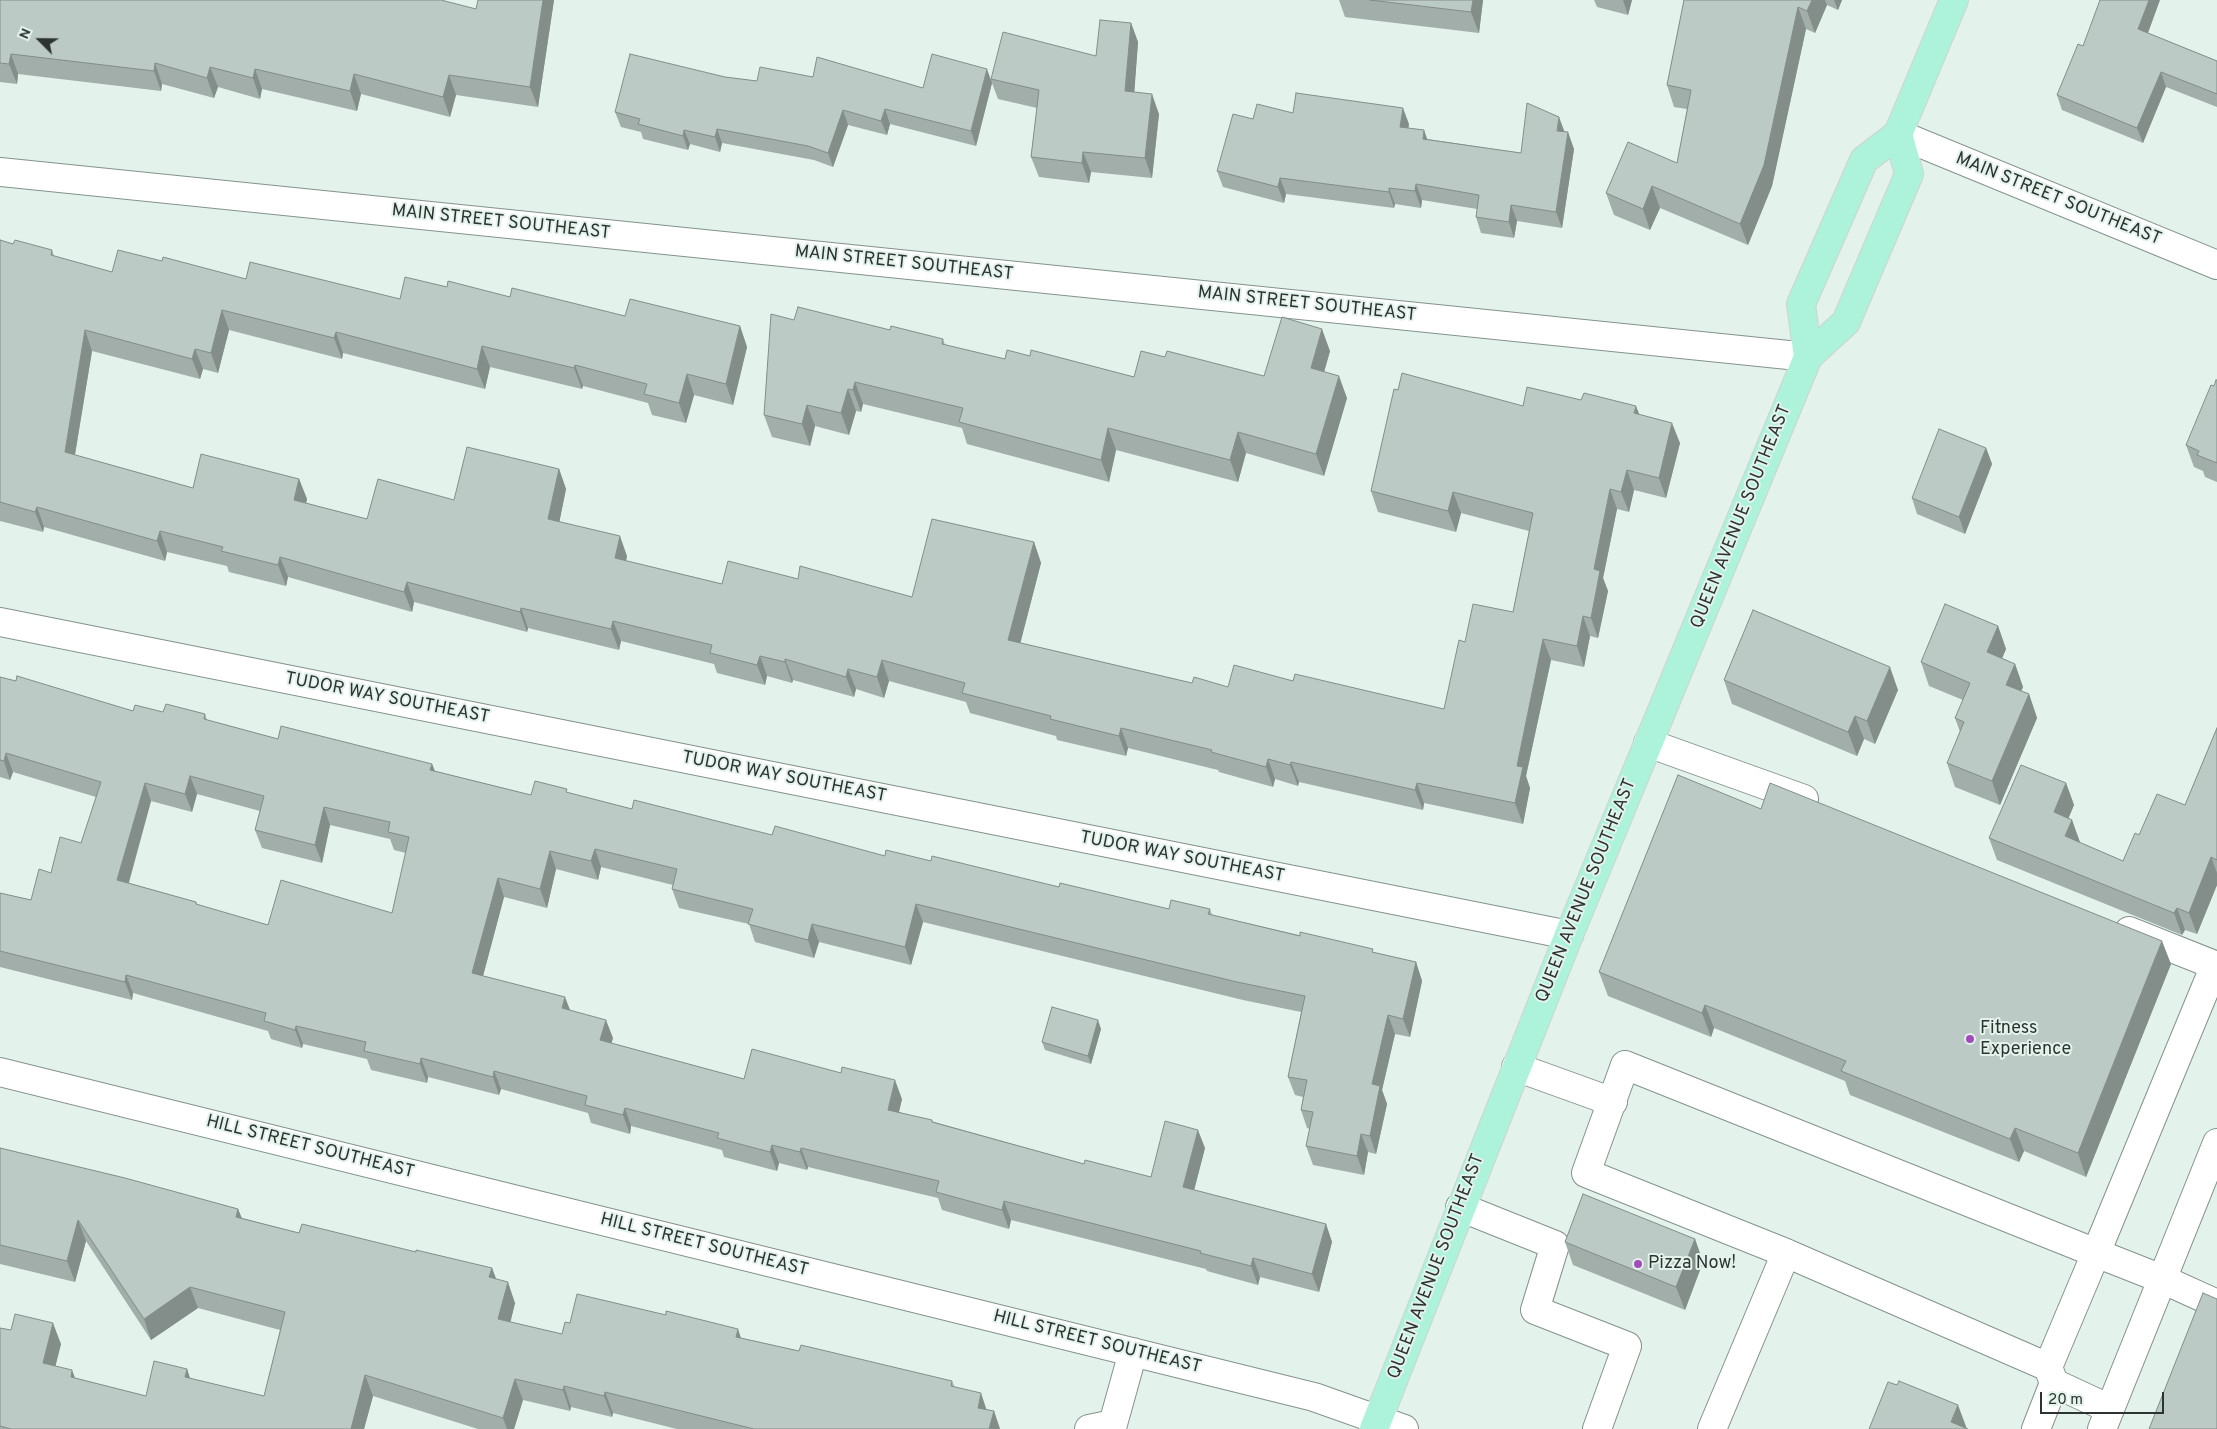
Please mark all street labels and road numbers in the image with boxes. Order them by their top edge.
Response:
street label: MAIN STREET SOUTHEAST [1952,149,2164,251]
street label: MAIN STREET SOUTHEAST [391,201,611,245]
street label: MAIN STREET SOUTHEAST [794,242,1014,286]
street label: MAIN STREET SOUTHEAST [1197,283,1417,327]
street label: QUEEN AVENUE SOUTHEAST [1687,402,1797,632]
street label: TUDOR WAY SOUTHEAST [283,669,491,729]
street label: TUDOR WAY SOUTHEAST [680,748,888,808]
street label: QUEEN AVENUE SOUTHEAST [1532,776,1642,1006]
street label: TUDOR WAY SOUTHEAST [1078,828,1286,888]
street label: HILL STREET SOUTHEAST [204,1112,416,1184]
street label: QUEEN AVENUE SOUTHEAST [1384,1151,1490,1383]
street label: HILL STREET SOUTHEAST [598,1210,810,1282]
street label: HILL STREET SOUTHEAST [991,1307,1203,1379]

